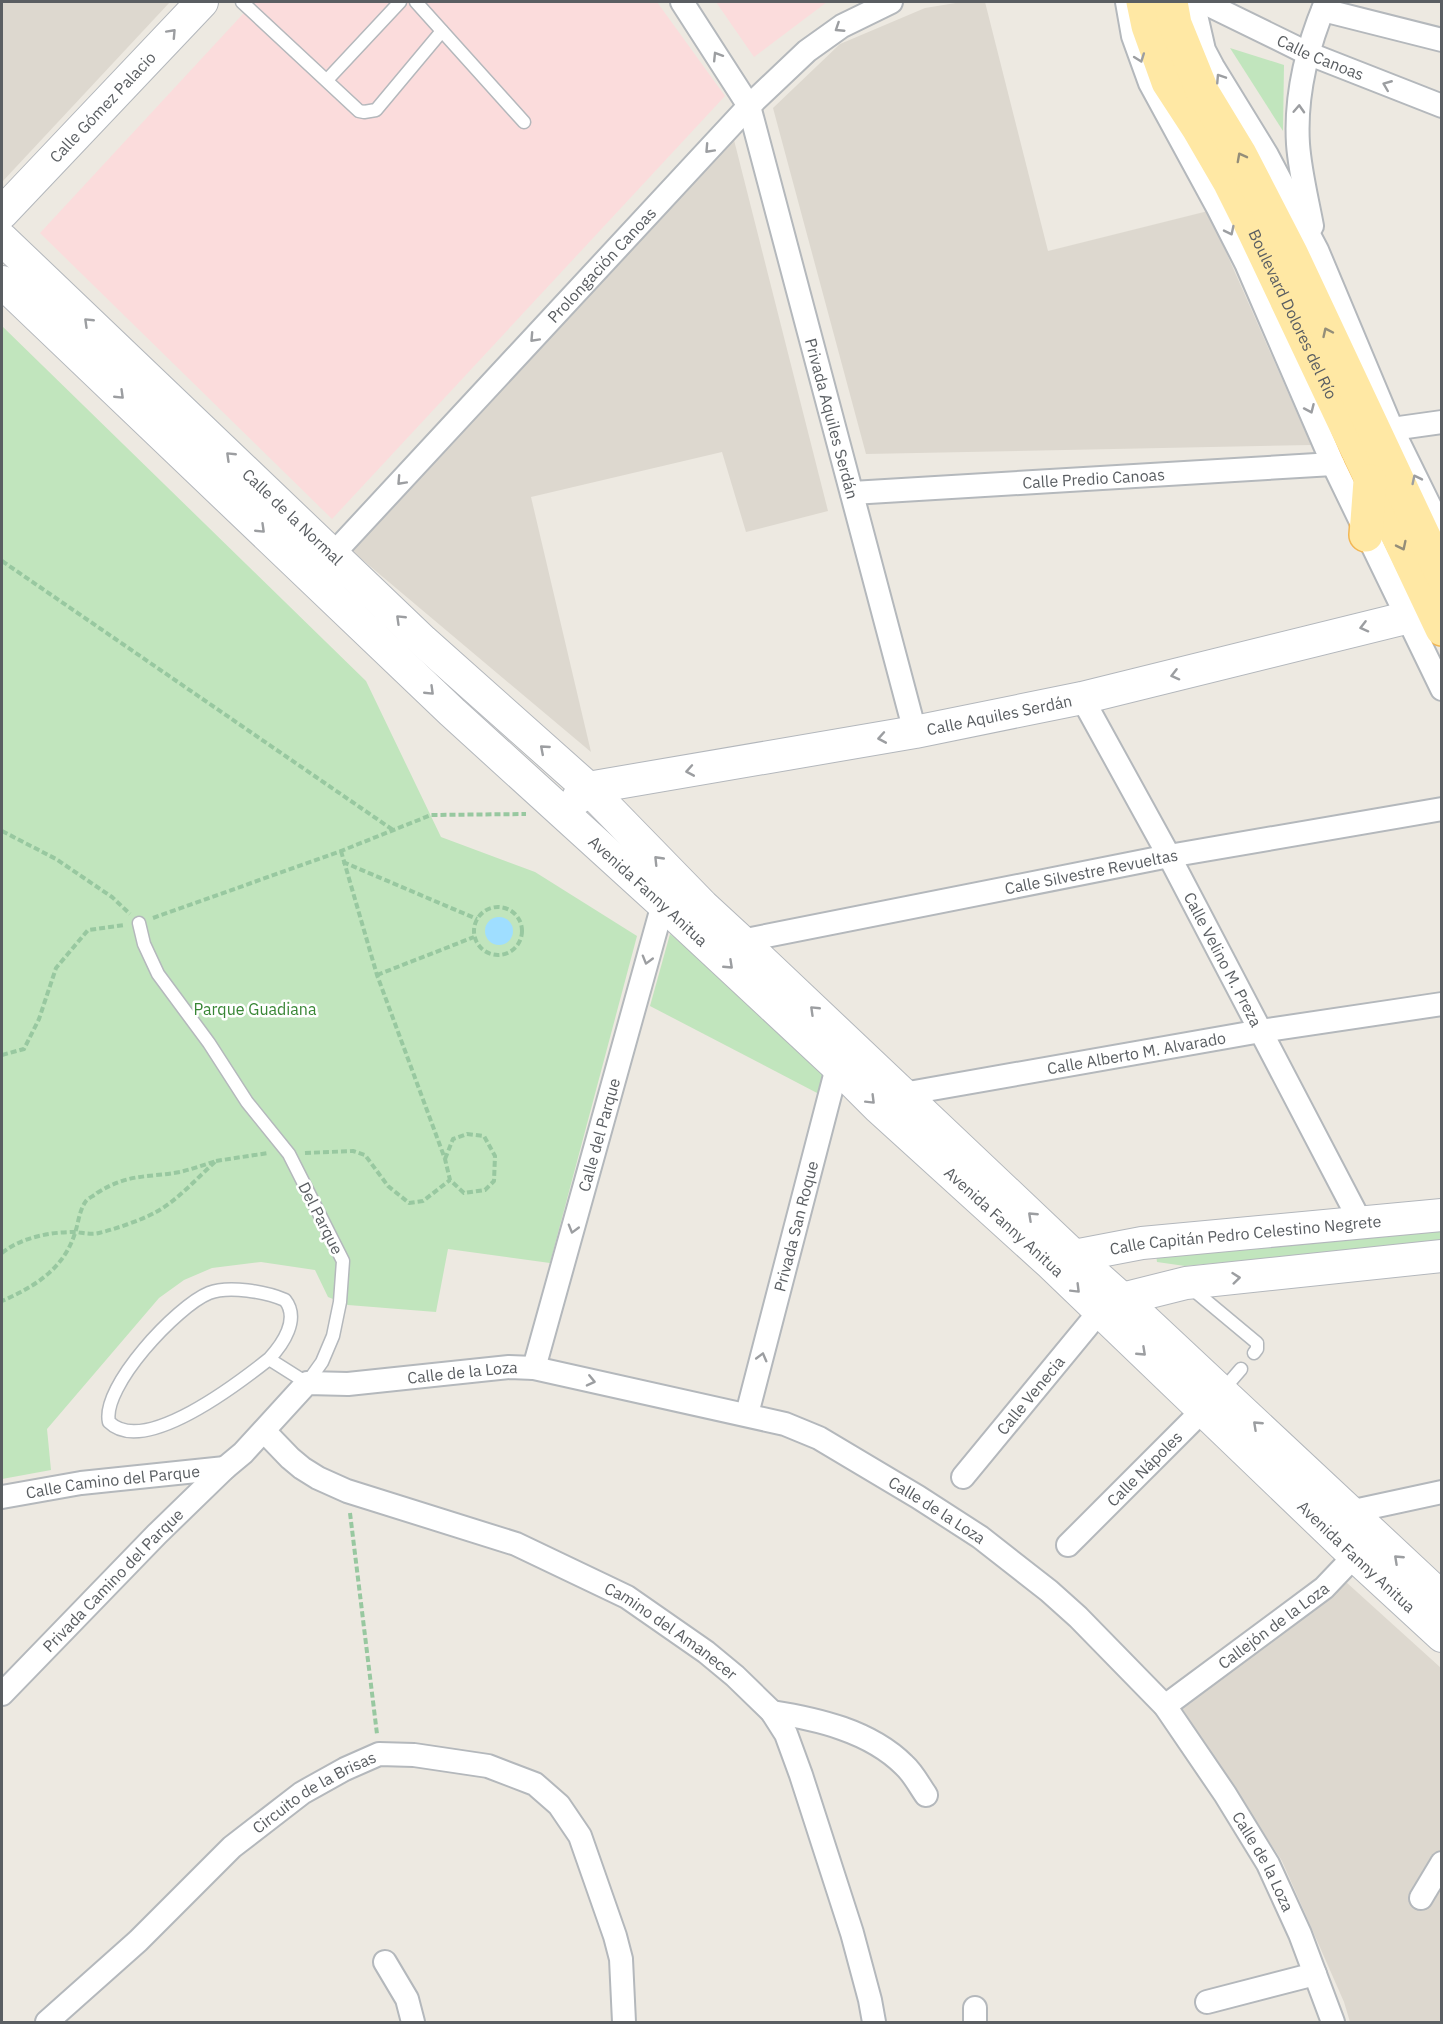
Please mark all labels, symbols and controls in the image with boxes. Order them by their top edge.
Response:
one-way arrow [835,21,846,32]
one-way arrow [164,30,175,41]
street label: Calle Canoas [1274,30,1367,84]
street label: Calle Gómez Palacio [45,47,160,167]
one-way arrow [714,52,725,63]
one-way arrow [1133,52,1146,63]
one-way arrow [1215,74,1227,84]
one-way arrow [1382,79,1393,92]
one-way arrow [1292,105,1305,114]
one-way arrow [705,142,716,152]
one-way arrow [1237,153,1248,163]
street label: Prolongación Canoas [543,203,660,327]
one-way arrow [1223,225,1234,236]
street label: Boulevard Dolores del Río [1244,226,1342,402]
one-way arrow [85,318,96,329]
one-way arrow [1323,327,1335,338]
one-way arrow [530,331,541,342]
street label: Privada Aquiles Serdán [801,336,863,501]
one-way arrow [113,388,123,399]
one-way arrow [1302,403,1314,414]
one-way arrow [226,452,236,463]
street label: Calle de la Normal [238,464,347,569]
street label: Calle Predio Canoas [1022,464,1165,493]
one-way arrow [397,474,408,485]
one-way arrow [1412,474,1423,485]
one-way arrow [254,522,265,533]
one-way arrow [1394,539,1406,550]
one-way arrow [396,615,407,626]
one-way arrow [1359,620,1369,633]
one-way arrow [1170,667,1180,680]
one-way arrow [422,684,433,695]
street label: Calle Aquiles Serdán [925,690,1074,739]
one-way arrow [877,731,887,744]
one-way arrow [540,746,551,757]
one-way arrow [685,764,694,776]
street label: Avenida Fanny Anitua [585,831,712,951]
street label: Calle Silvestre Revueltas [1003,845,1179,898]
one-way arrow [655,857,666,868]
street label: Calle Velino M. Preza [1180,889,1267,1030]
one-way arrow [642,954,654,965]
one-way arrow [722,958,733,969]
park label: Parque Guadiana [194,999,317,1019]
one-way arrow [811,1006,821,1017]
street label: Calle Alberto M. Alvarado [1045,1027,1227,1078]
street label: Calle del Parque [574,1076,624,1194]
one-way arrow [863,1092,874,1103]
street label: Privada San Roque [769,1159,822,1294]
street label: Avenida Fanny Anitua [940,1162,1069,1281]
street label: Del Parque [294,1178,348,1258]
street label: Calle Capitán Pedro Celestino Negrete [1108,1211,1382,1259]
one-way arrow [1028,1212,1038,1223]
one-way arrow [567,1224,580,1234]
one-way arrow [1231,1272,1241,1285]
one-way arrow [1068,1281,1079,1292]
one-way arrow [1135,1345,1145,1356]
street label: Calle Venecia [992,1351,1069,1439]
one-way arrow [754,1353,767,1363]
street label: Calle de la Loza [406,1357,519,1388]
one-way arrow [586,1374,596,1387]
one-way arrow [1253,1421,1264,1432]
street label: Calle Nápoles [1102,1427,1186,1511]
street label: Calle Camino del Parque [24,1461,201,1503]
street label: Calle de la Loza [885,1472,990,1548]
street label: Avenida Fanny Anitua [1293,1496,1420,1617]
street label: Privada Camino del Parque [38,1504,188,1656]
one-way arrow [1395,1555,1405,1566]
street label: Camino del Amanecer [601,1578,742,1684]
street label: Callejón de la Loza [1214,1578,1333,1673]
street label: Circuito de la Brisas [248,1747,379,1838]
street label: Calle de la Loza [1228,1808,1299,1915]

